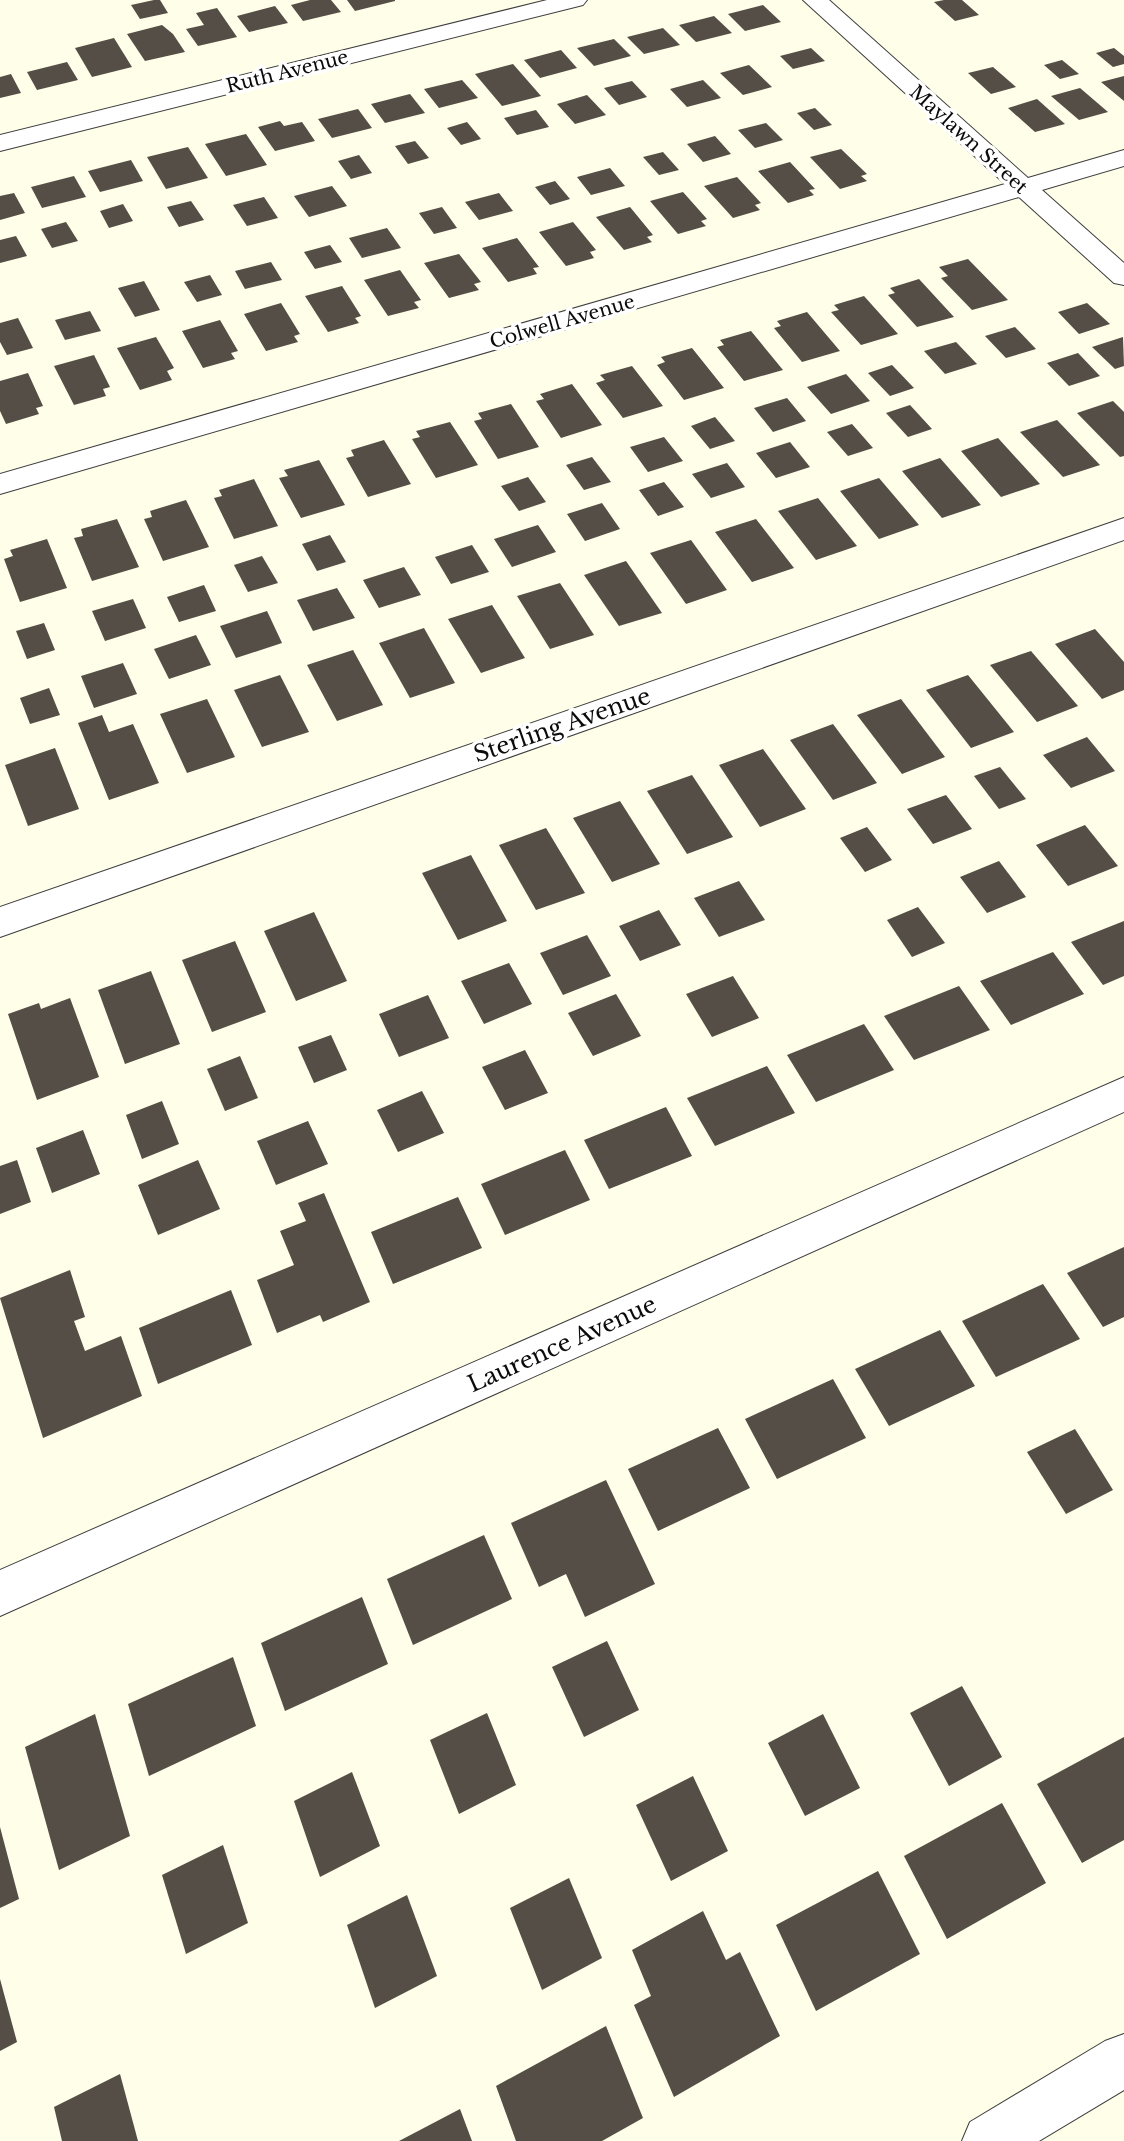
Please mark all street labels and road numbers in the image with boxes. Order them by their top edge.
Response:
street label: Ruth Avenue [224,45,351,98]
street label: Maylawn Street [905,80,1033,199]
street label: Colwell Avenue [487,290,637,353]
street label: Sterling Avenue [470,682,654,768]
street label: Laurence Avenue [463,1290,661,1398]

